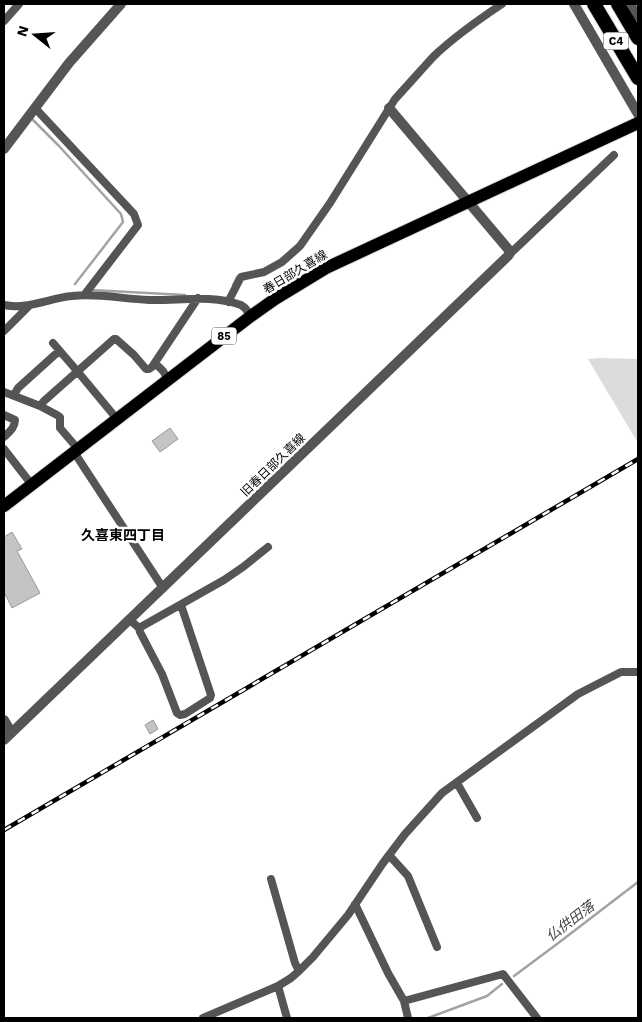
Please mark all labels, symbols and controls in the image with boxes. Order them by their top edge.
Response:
north arrow [10,10,60,60]
text: N [13,24,32,38]
road number: C4 [604,32,628,49]
street label: 春日部久喜線 [261,247,329,297]
road number: 85 [212,328,236,344]
street label: 旧春日部久喜線 [238,431,308,499]
district label: 久喜東四丁目 [81,527,165,543]
water label: 仏供田落 [543,897,599,944]

